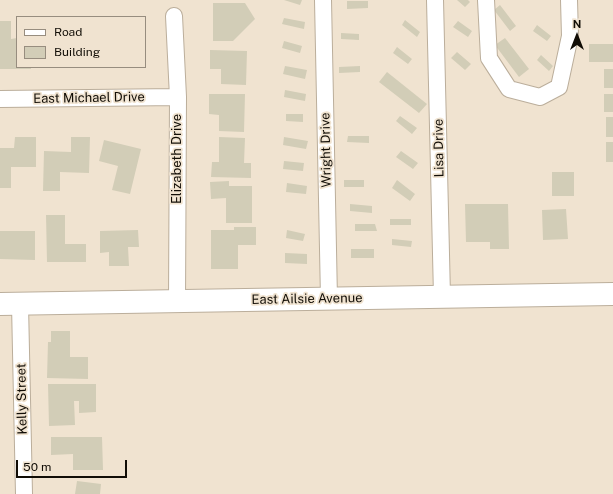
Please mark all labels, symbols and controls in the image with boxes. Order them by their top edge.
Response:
legend [16,16,146,68]
north arrow [557,16,597,56]
text: N [573,18,581,30]
text: Road [54,25,82,39]
text: Building [54,45,100,59]
street label: East Michael Drive [33,89,145,107]
street label: Wright Drive [318,112,334,188]
street label: Elizabeth Drive [169,114,185,204]
street label: Lisa Drive [431,118,447,178]
street label: East Ailsie Avenue [251,290,363,308]
street label: Kelly Street [14,363,30,435]
scale bar [18,452,129,478]
text: 50 m [23,460,51,474]

